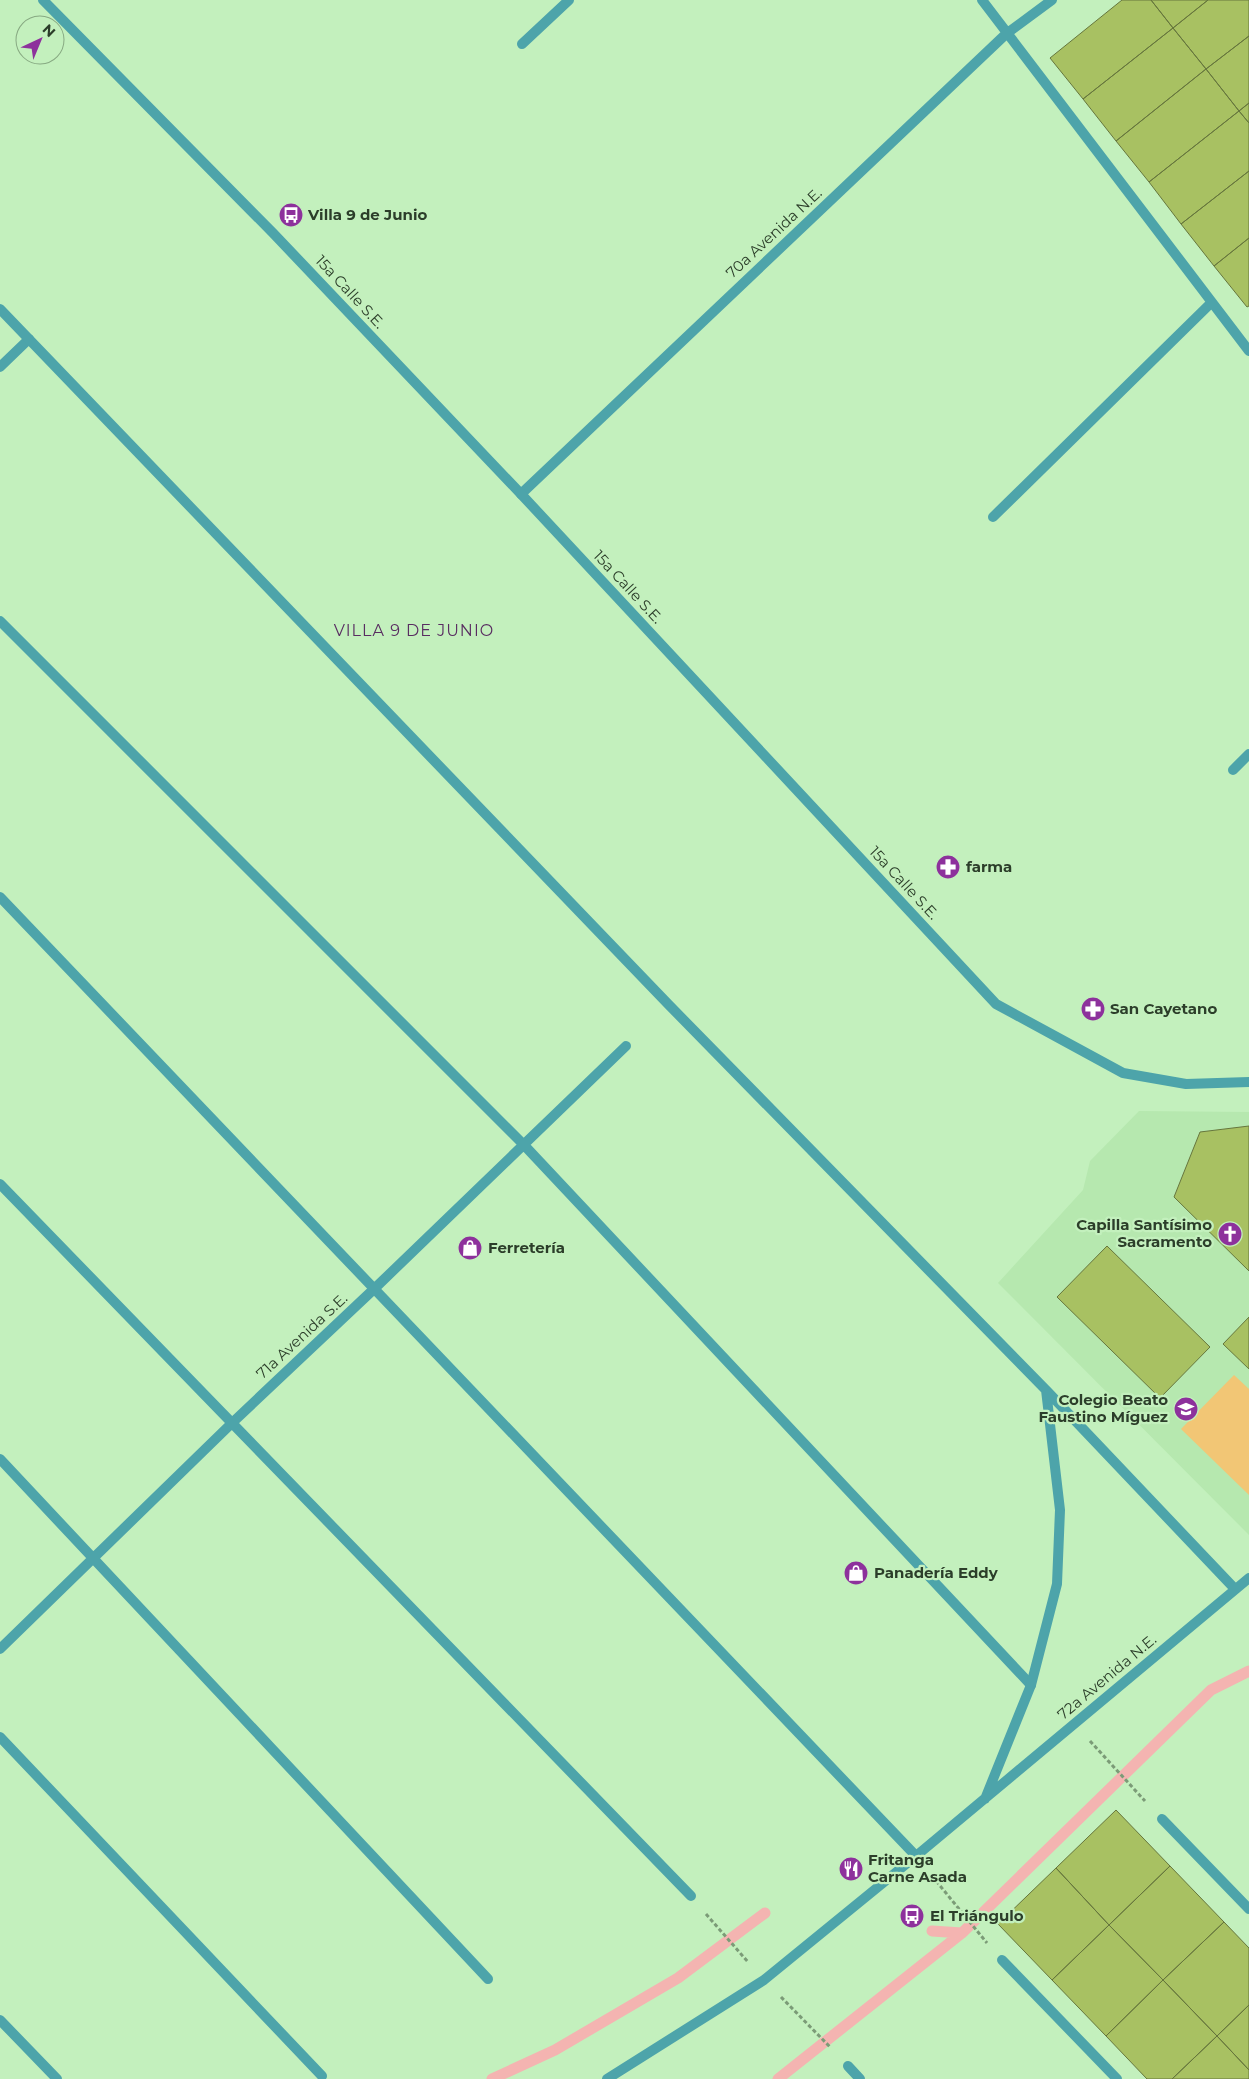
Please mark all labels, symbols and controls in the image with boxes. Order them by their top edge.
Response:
north arrow [15,15,65,65]
text: N [39,20,59,41]
street label: 70a Avenida N.E. [722,183,826,282]
bus stop icon: Villa 9 de Junio [278,202,304,228]
place label: Villa 9 de Junio [307,205,427,224]
street label: 15a Calle S.E. [312,251,389,332]
street label: 15a Calle S.E. [590,546,667,627]
district label: VILLA 9 DE JUNIO [334,621,494,640]
street label: 15a Calle S.E. [866,842,943,923]
pharmacy icon: farma [935,854,961,880]
place label: farma [966,857,1012,876]
pharmacy icon: San Cayetano [1080,996,1106,1022]
place label: San Cayetano [1110,999,1218,1018]
place label: Capilla Santísimo Sacramento [1076,1215,1212,1251]
church icon: Capilla Santísimo Sacramento [1217,1221,1243,1247]
shop icon: Ferretería [457,1235,483,1261]
place label: Ferretería [488,1238,565,1257]
street label: 71a Avenida S.E. [252,1289,351,1383]
place label: Colegio Beato Faustino Míguez [1038,1390,1168,1426]
school or university icon: Colegio Beato Faustino Míguez [1173,1396,1199,1422]
shop icon: Panadería Eddy [843,1560,869,1586]
place label: Panadería Eddy [874,1563,999,1582]
street label: 72a Avenida N.E. [1053,1630,1160,1724]
place label: Fritanga Carne Asada [868,1850,967,1886]
restaurant icon: Fritanga Carne Asada [838,1856,864,1882]
bus stop icon: El Triángulo [899,1903,925,1929]
place label: El Triángulo [930,1906,1024,1925]

